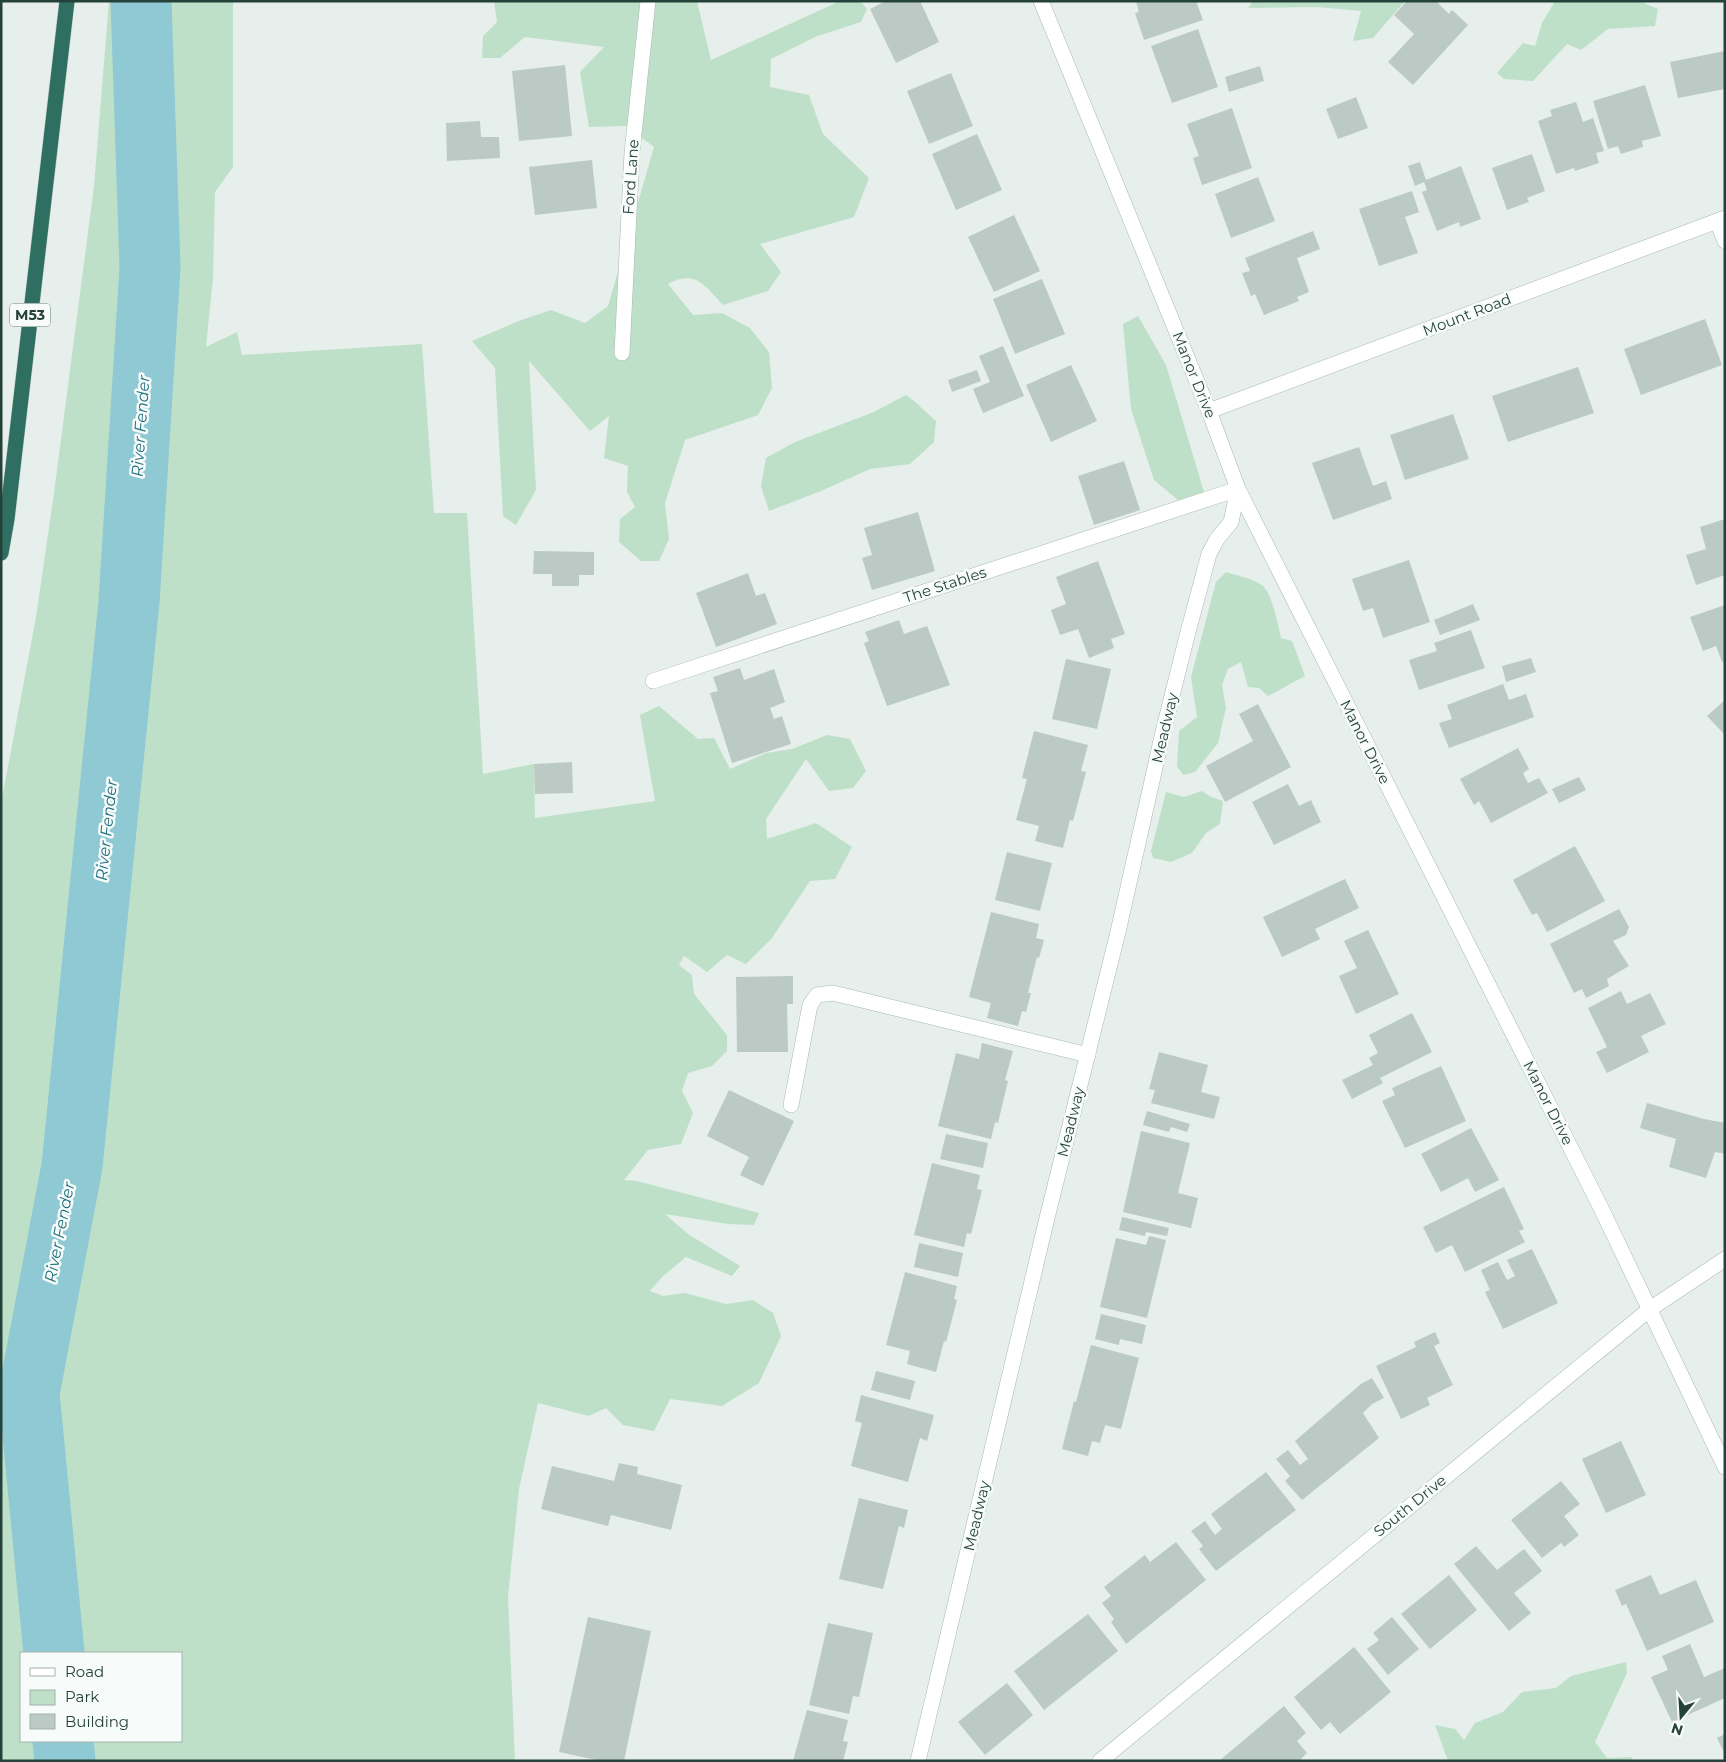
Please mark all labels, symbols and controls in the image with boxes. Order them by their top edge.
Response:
street label: Ford Lane [618,139,643,215]
street label: Mount Road [1420,289,1514,340]
road number: M53 [10,304,50,326]
street label: Manor Drive [1168,329,1220,421]
water label: River Fender [127,374,154,477]
street label: The Stables [901,562,989,607]
street label: Meadway [1147,690,1182,765]
street label: Manor Drive [1336,696,1395,787]
water label: River Fender [92,778,121,882]
street label: Manor Drive [1519,1057,1578,1148]
street label: Meadway [1053,1084,1089,1159]
water label: River Fender [40,1180,79,1284]
street label: South Drive [1369,1470,1450,1541]
street label: Meadway [959,1478,994,1553]
legend [20,1652,182,1742]
text: Road [65,1662,104,1681]
text: Park [65,1687,99,1706]
north arrow [1656,1692,1706,1742]
text: Building [65,1712,129,1731]
text: N [1669,1719,1685,1740]

